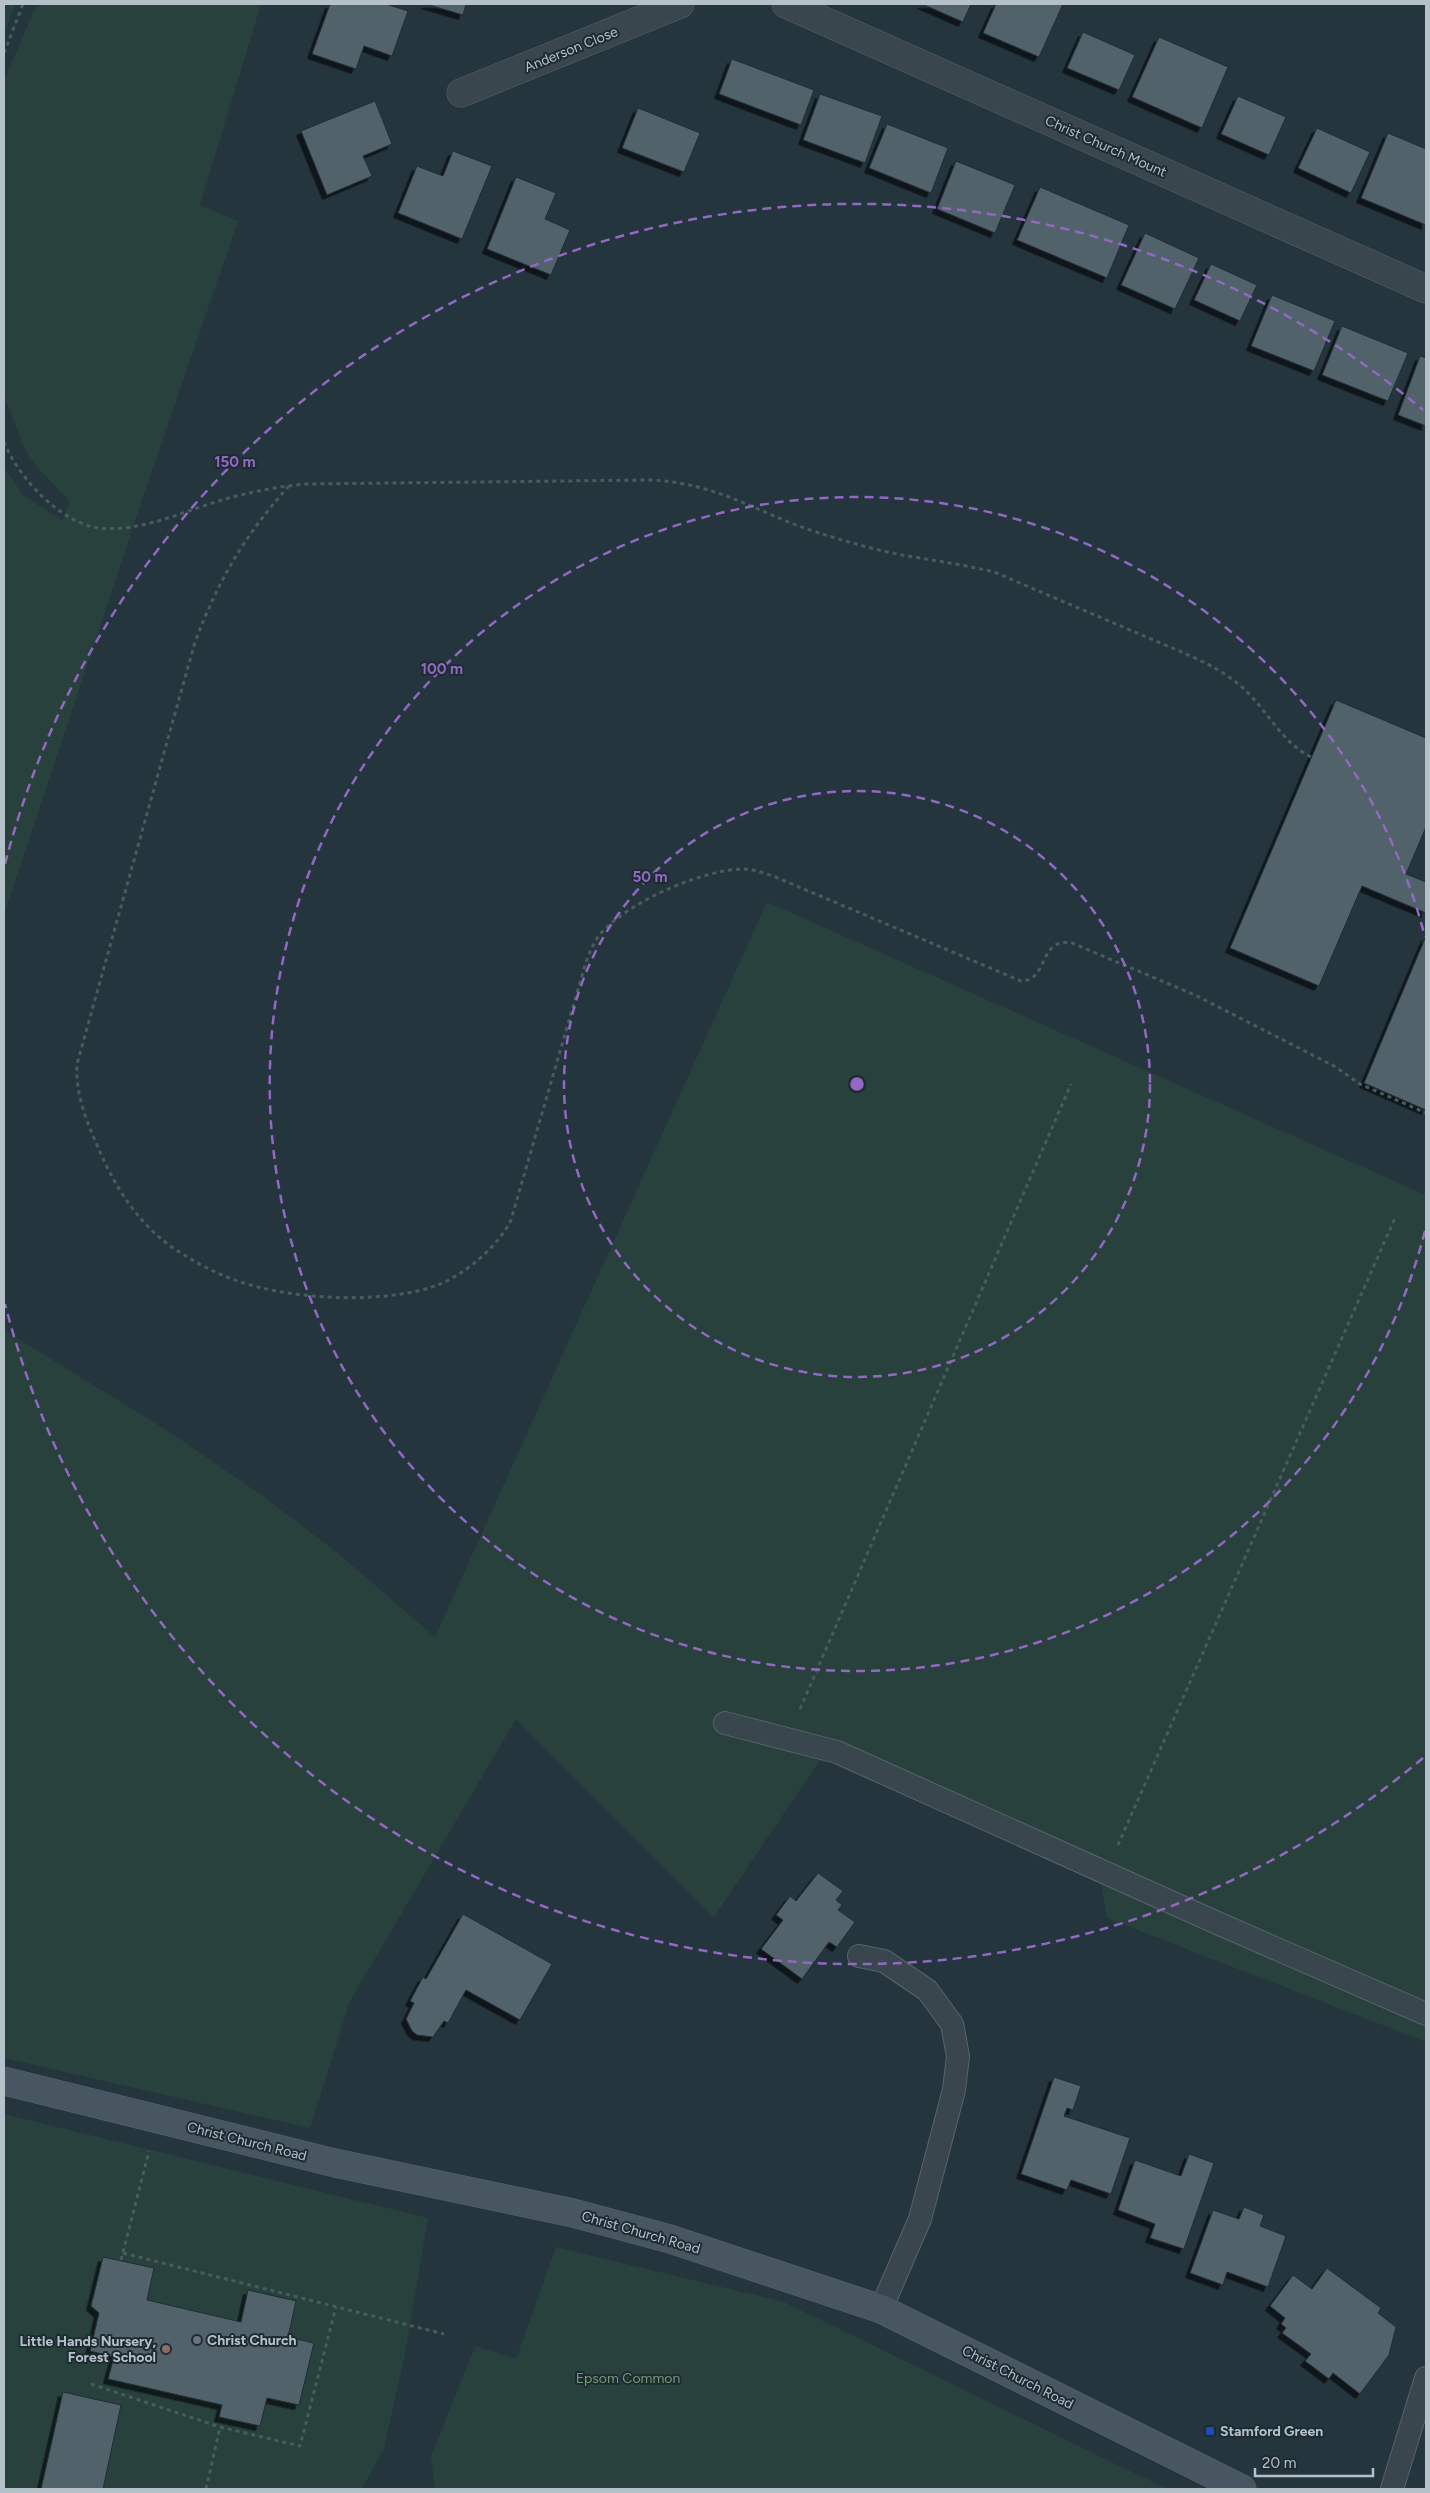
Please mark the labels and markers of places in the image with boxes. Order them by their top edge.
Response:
centre of rings [848,1075,866,1093]
place label: Christ Church [207,2332,297,2349]
place label: Little Hands Nursery, Forest School [20,2333,156,2366]
marker: Christ Church [191,2334,203,2346]
marker: Little Hands Nursery, Forest School [160,2343,172,2355]
place label: Stamford Green [1220,2423,1323,2440]
marker: Stamford Green [1204,2425,1216,2437]

